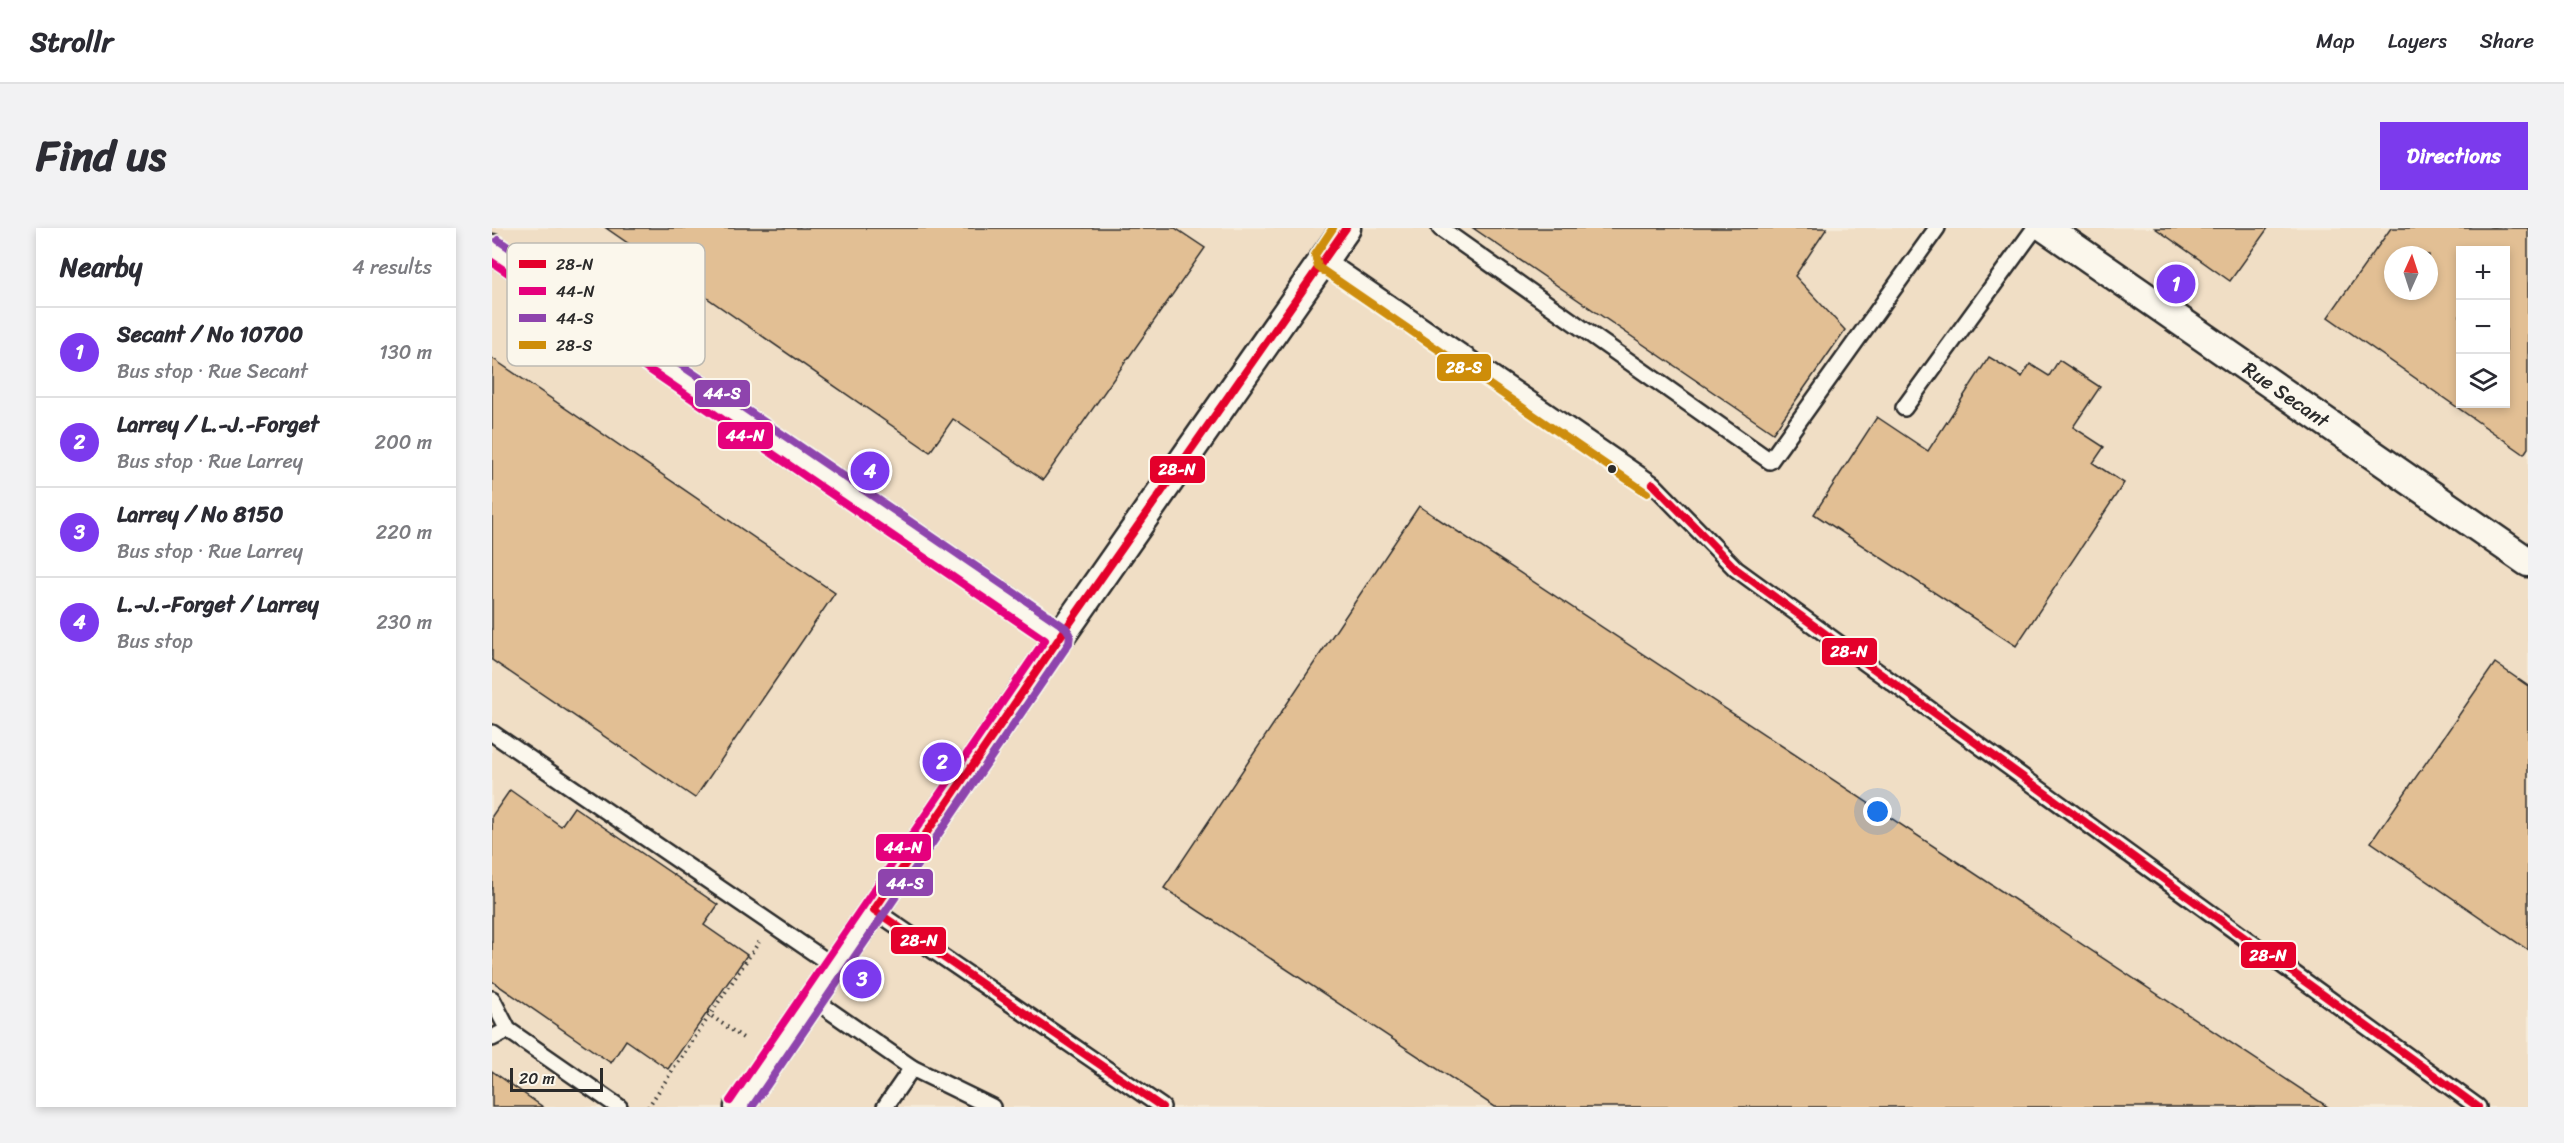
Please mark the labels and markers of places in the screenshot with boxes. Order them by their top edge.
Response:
pin: 1 [2156,262,2196,306]
pin: 4 [850,448,890,494]
unlabelled marker [1606,463,1618,475]
pin: 2 [922,740,962,784]
pin: 3 [842,956,881,1002]

